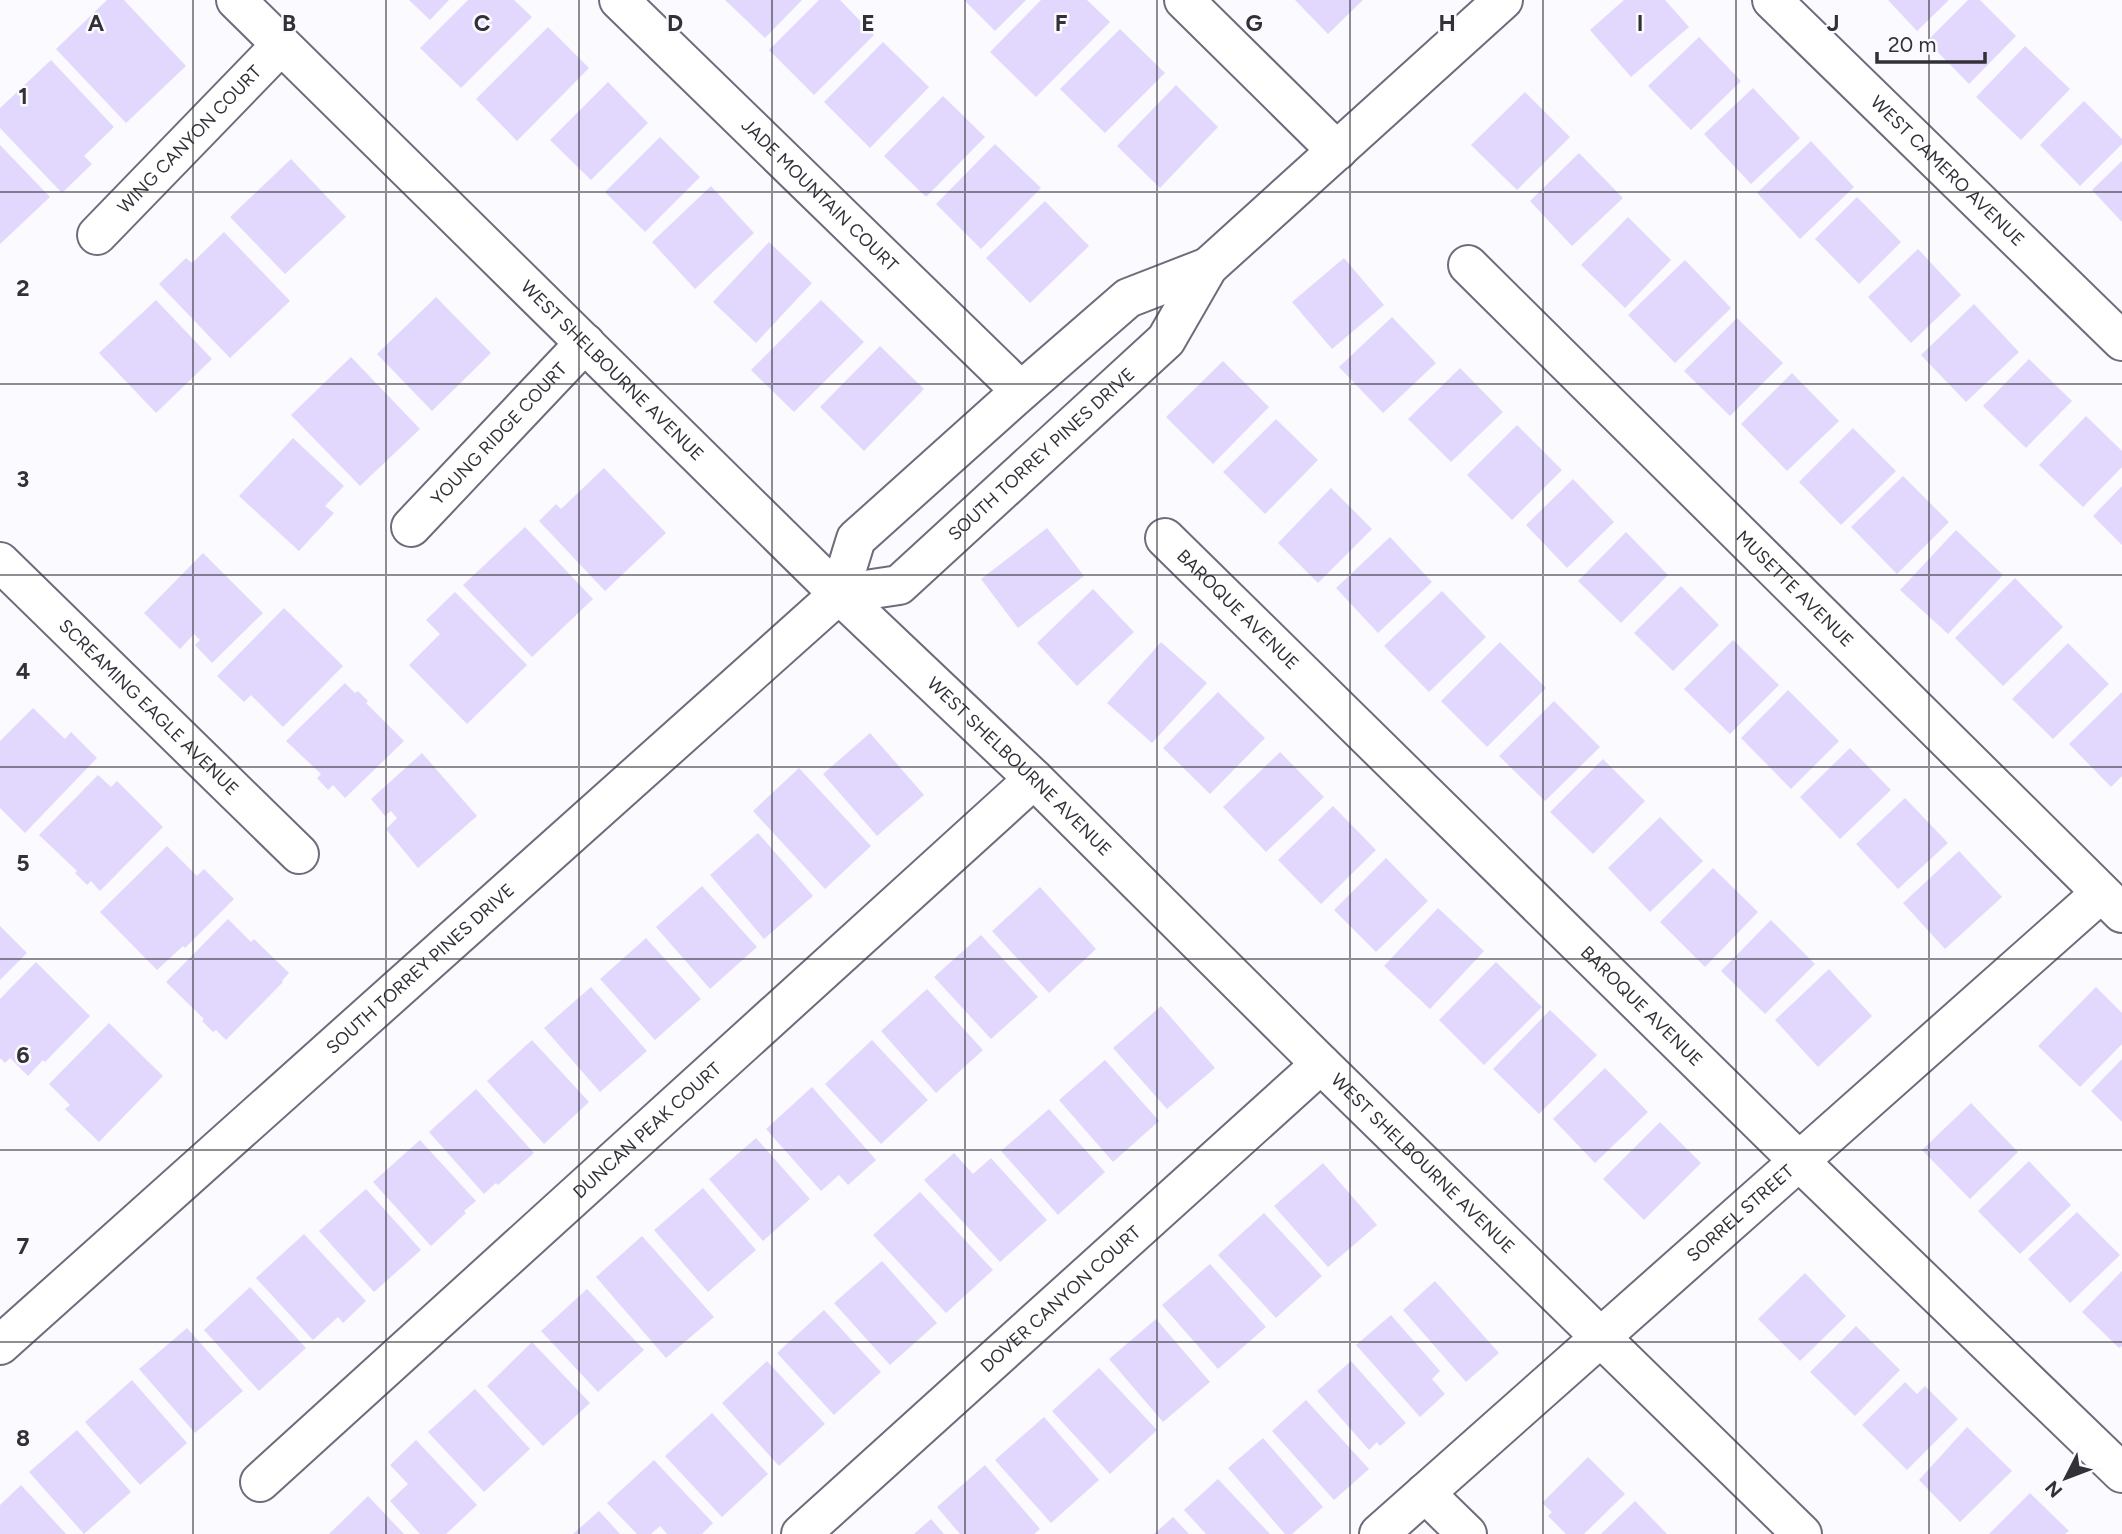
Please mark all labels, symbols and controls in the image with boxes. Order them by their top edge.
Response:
text: A [88,9,105,37]
text: B [282,9,296,37]
text: C [474,9,491,37]
text: D [667,9,683,37]
text: E [861,9,875,37]
text: F [1055,9,1068,37]
text: G [1245,9,1263,37]
text: H [1438,9,1456,37]
text: I [1637,9,1643,37]
text: J [1827,9,1839,37]
scale bar [1877,21,1986,65]
text: 20 m [1888,32,1936,57]
street label: WING CANYON COURT [113,61,266,218]
text: 1 [18,82,28,110]
street label: WEST CAMERO AVENUE [1866,91,2029,251]
street label: JADE MOUNTAIN COURT [737,114,903,276]
text: 2 [16,274,30,302]
street label: WEST SHELBOURNE AVENUE [516,276,708,465]
street label: YOUNG RIDGE COURT [426,358,572,510]
street label: SOUTH TORREY PINES DRIVE [944,363,1139,545]
text: 3 [17,465,29,493]
street label: MUSETTE AVENUE [1731,526,1858,652]
street label: BAROQUE AVENUE [1172,545,1303,674]
street label: SCREAMING EAGLE AVENUE [54,615,243,800]
text: 4 [16,657,30,685]
street label: WEST SHELBOURNE AVENUE [923,672,1116,861]
text: 5 [16,849,30,877]
street label: SOUTH TORREY PINES DRIVE [322,879,519,1059]
street label: BAROQUE AVENUE [1576,942,1707,1071]
text: 6 [16,1041,30,1069]
street label: DUNCAN PEAK COURT [569,1058,726,1203]
street label: WEST SHELBOURNE AVENUE [1326,1069,1519,1258]
street label: SORREL STREET [1682,1160,1798,1267]
street label: DOVER CANYON COURT [976,1221,1145,1377]
text: 7 [17,1232,30,1260]
text: 8 [16,1424,30,1452]
north arrow [2031,1443,2101,1513]
text: N [2040,1476,2067,1502]

